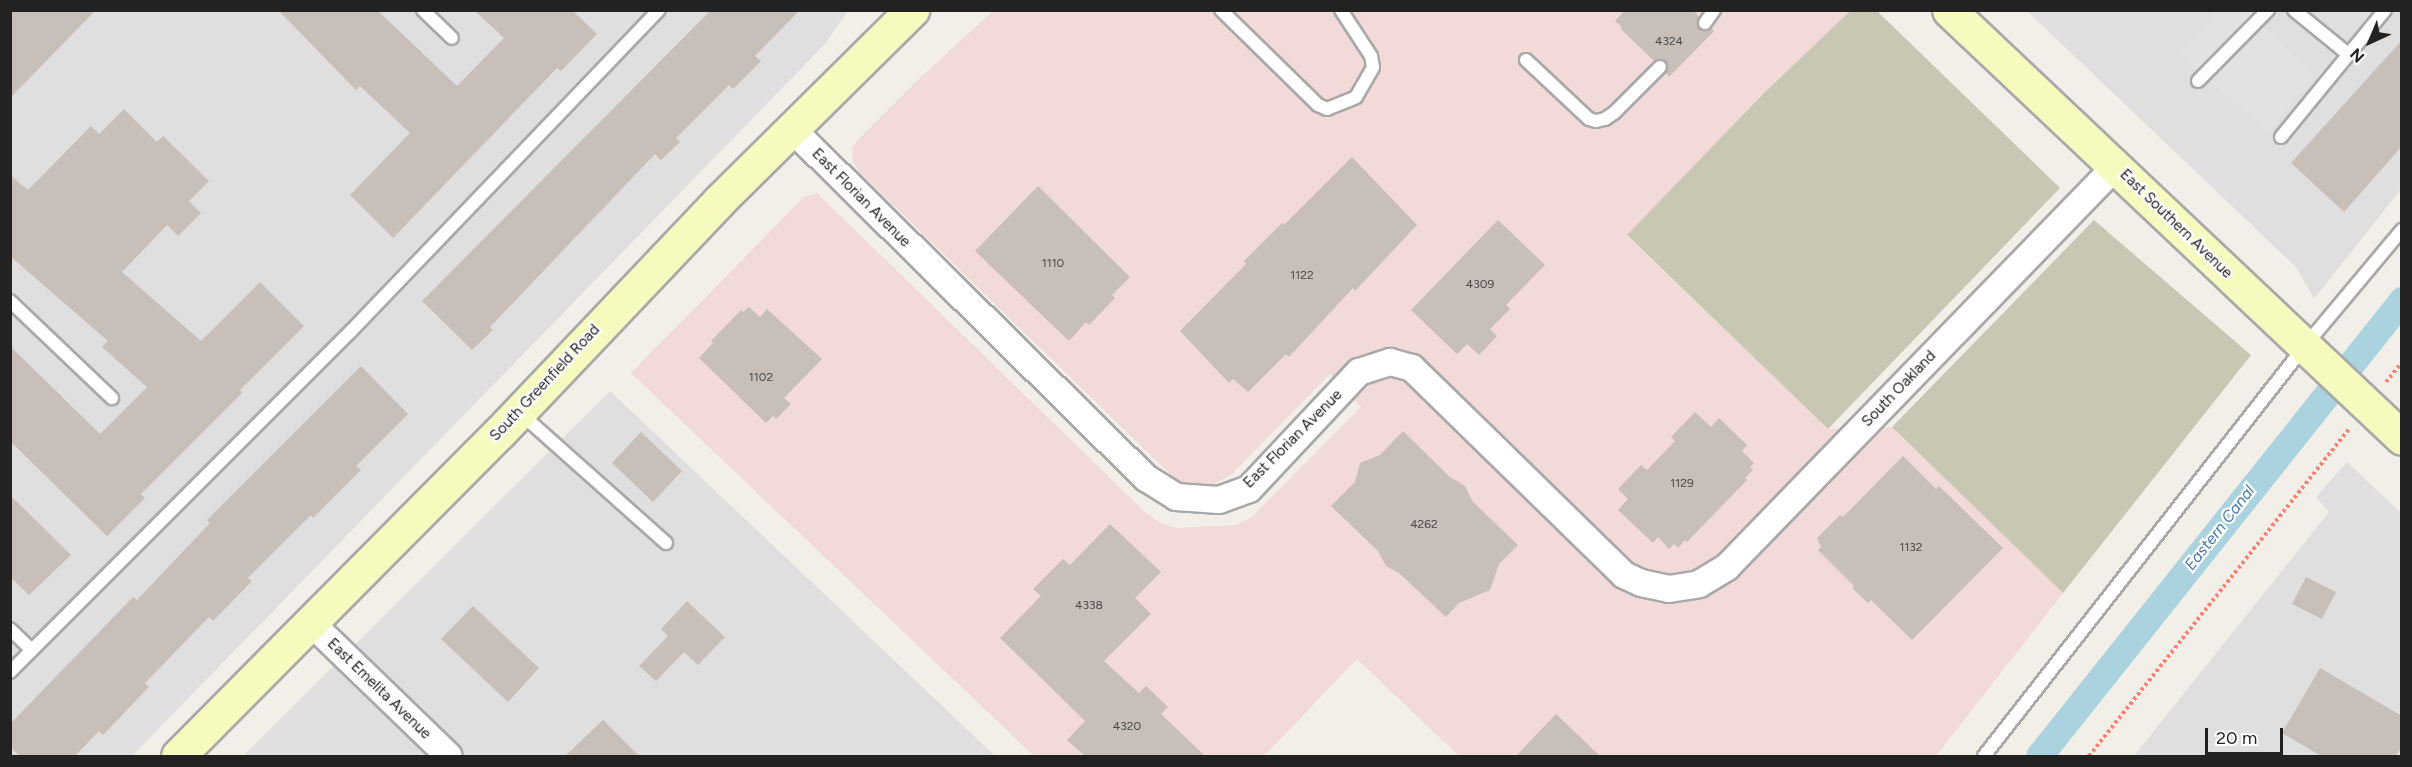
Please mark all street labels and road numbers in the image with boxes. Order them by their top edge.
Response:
street label: East Florian Avenue [808,145,914,251]
street label: East Southern Avenue [2116,166,2236,282]
street label: South Greenfield Road [486,321,604,445]
street label: South Oakland [1858,347,1940,431]
street label: East Florian Avenue [1240,386,1346,492]
street label: East Emelita Avenue [323,635,435,743]

